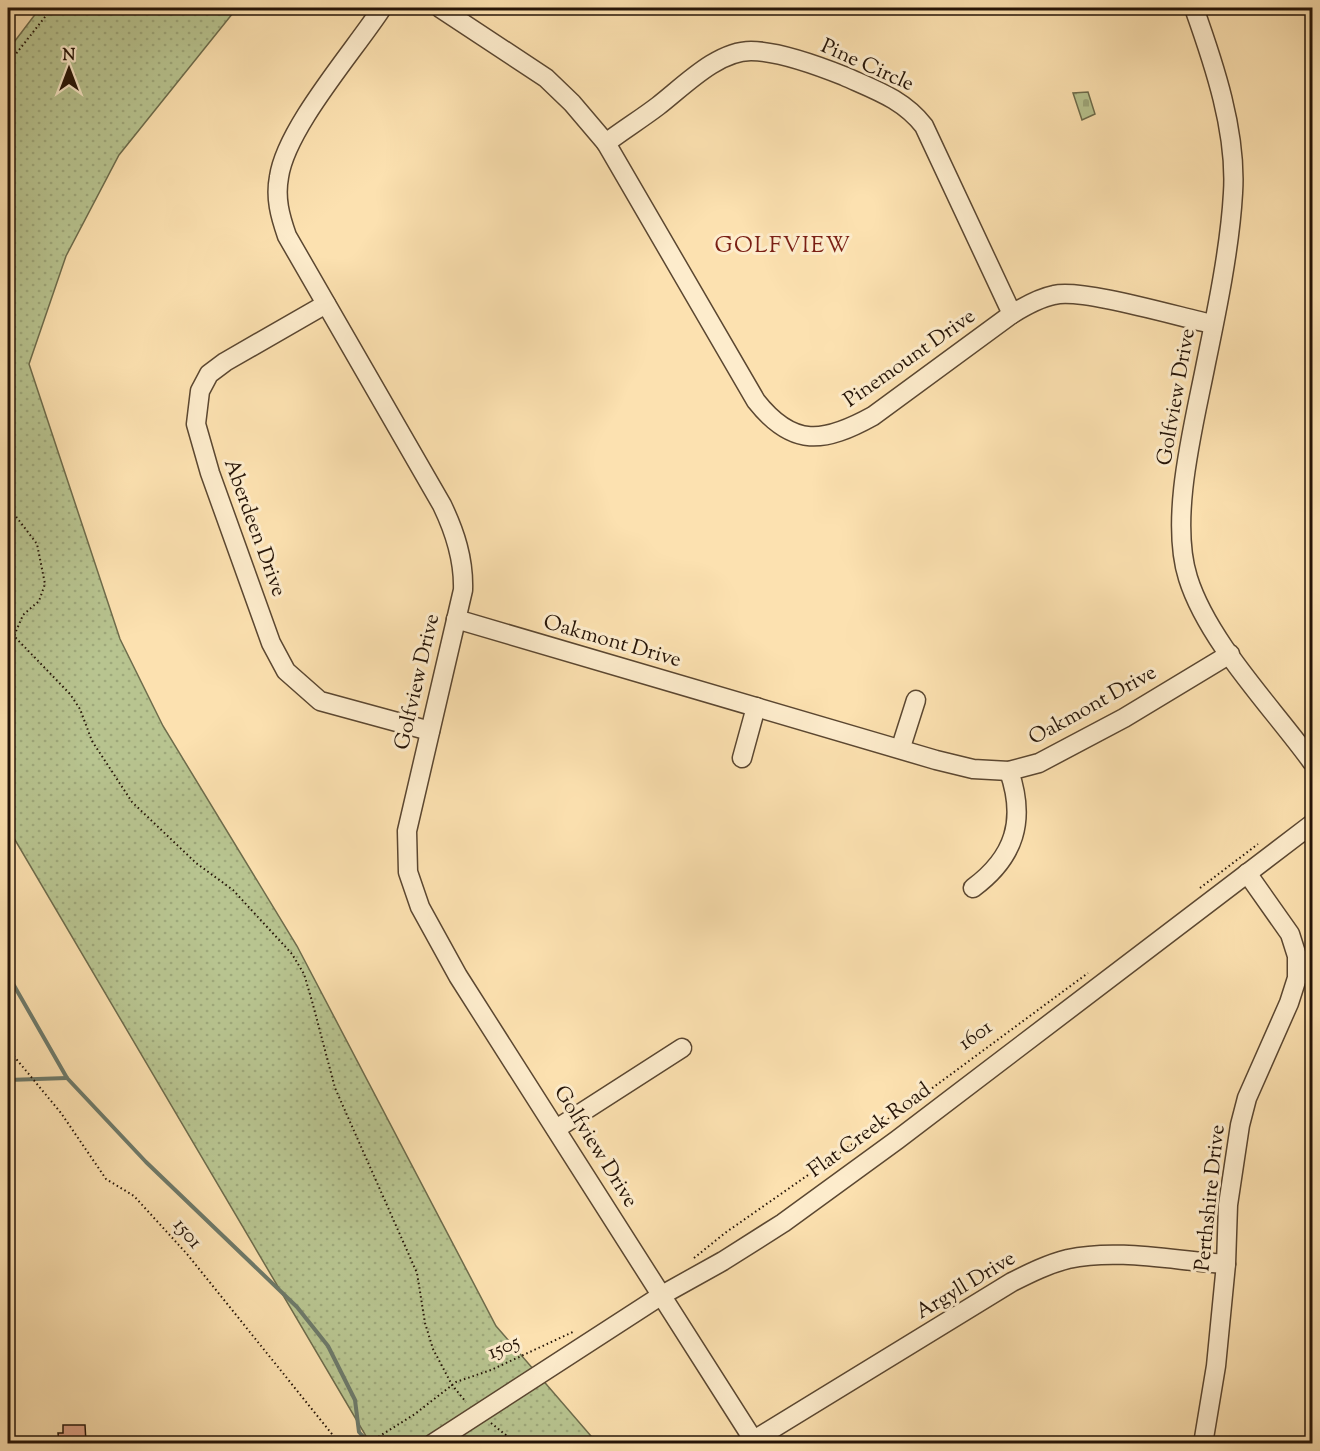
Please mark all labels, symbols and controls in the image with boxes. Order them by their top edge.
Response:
street label: Pine Circle [816,32,918,100]
north arrow [39,39,99,99]
text: N [63,45,76,68]
district label: GOLFVIEW [715,231,851,263]
street label: Pinemount Drive [838,302,982,416]
street label: Golfview Drive [1150,326,1204,468]
street label: Aberdeen Drive [215,455,293,601]
street label: Oakmont Drive [540,608,684,676]
street label: Golfview Drive [388,611,448,753]
street label: Oakmont Drive [1024,658,1162,754]
street label: 1601 [953,1013,999,1059]
street label: Flat Creek Road [802,1076,938,1186]
street label: Golfview Drive [546,1080,644,1214]
street label: Perthshire Drive [1188,1123,1234,1273]
street label: 1501 [165,1212,209,1256]
street label: Argyll Drive [910,1244,1022,1328]
street label: 1505 [483,1328,525,1368]

